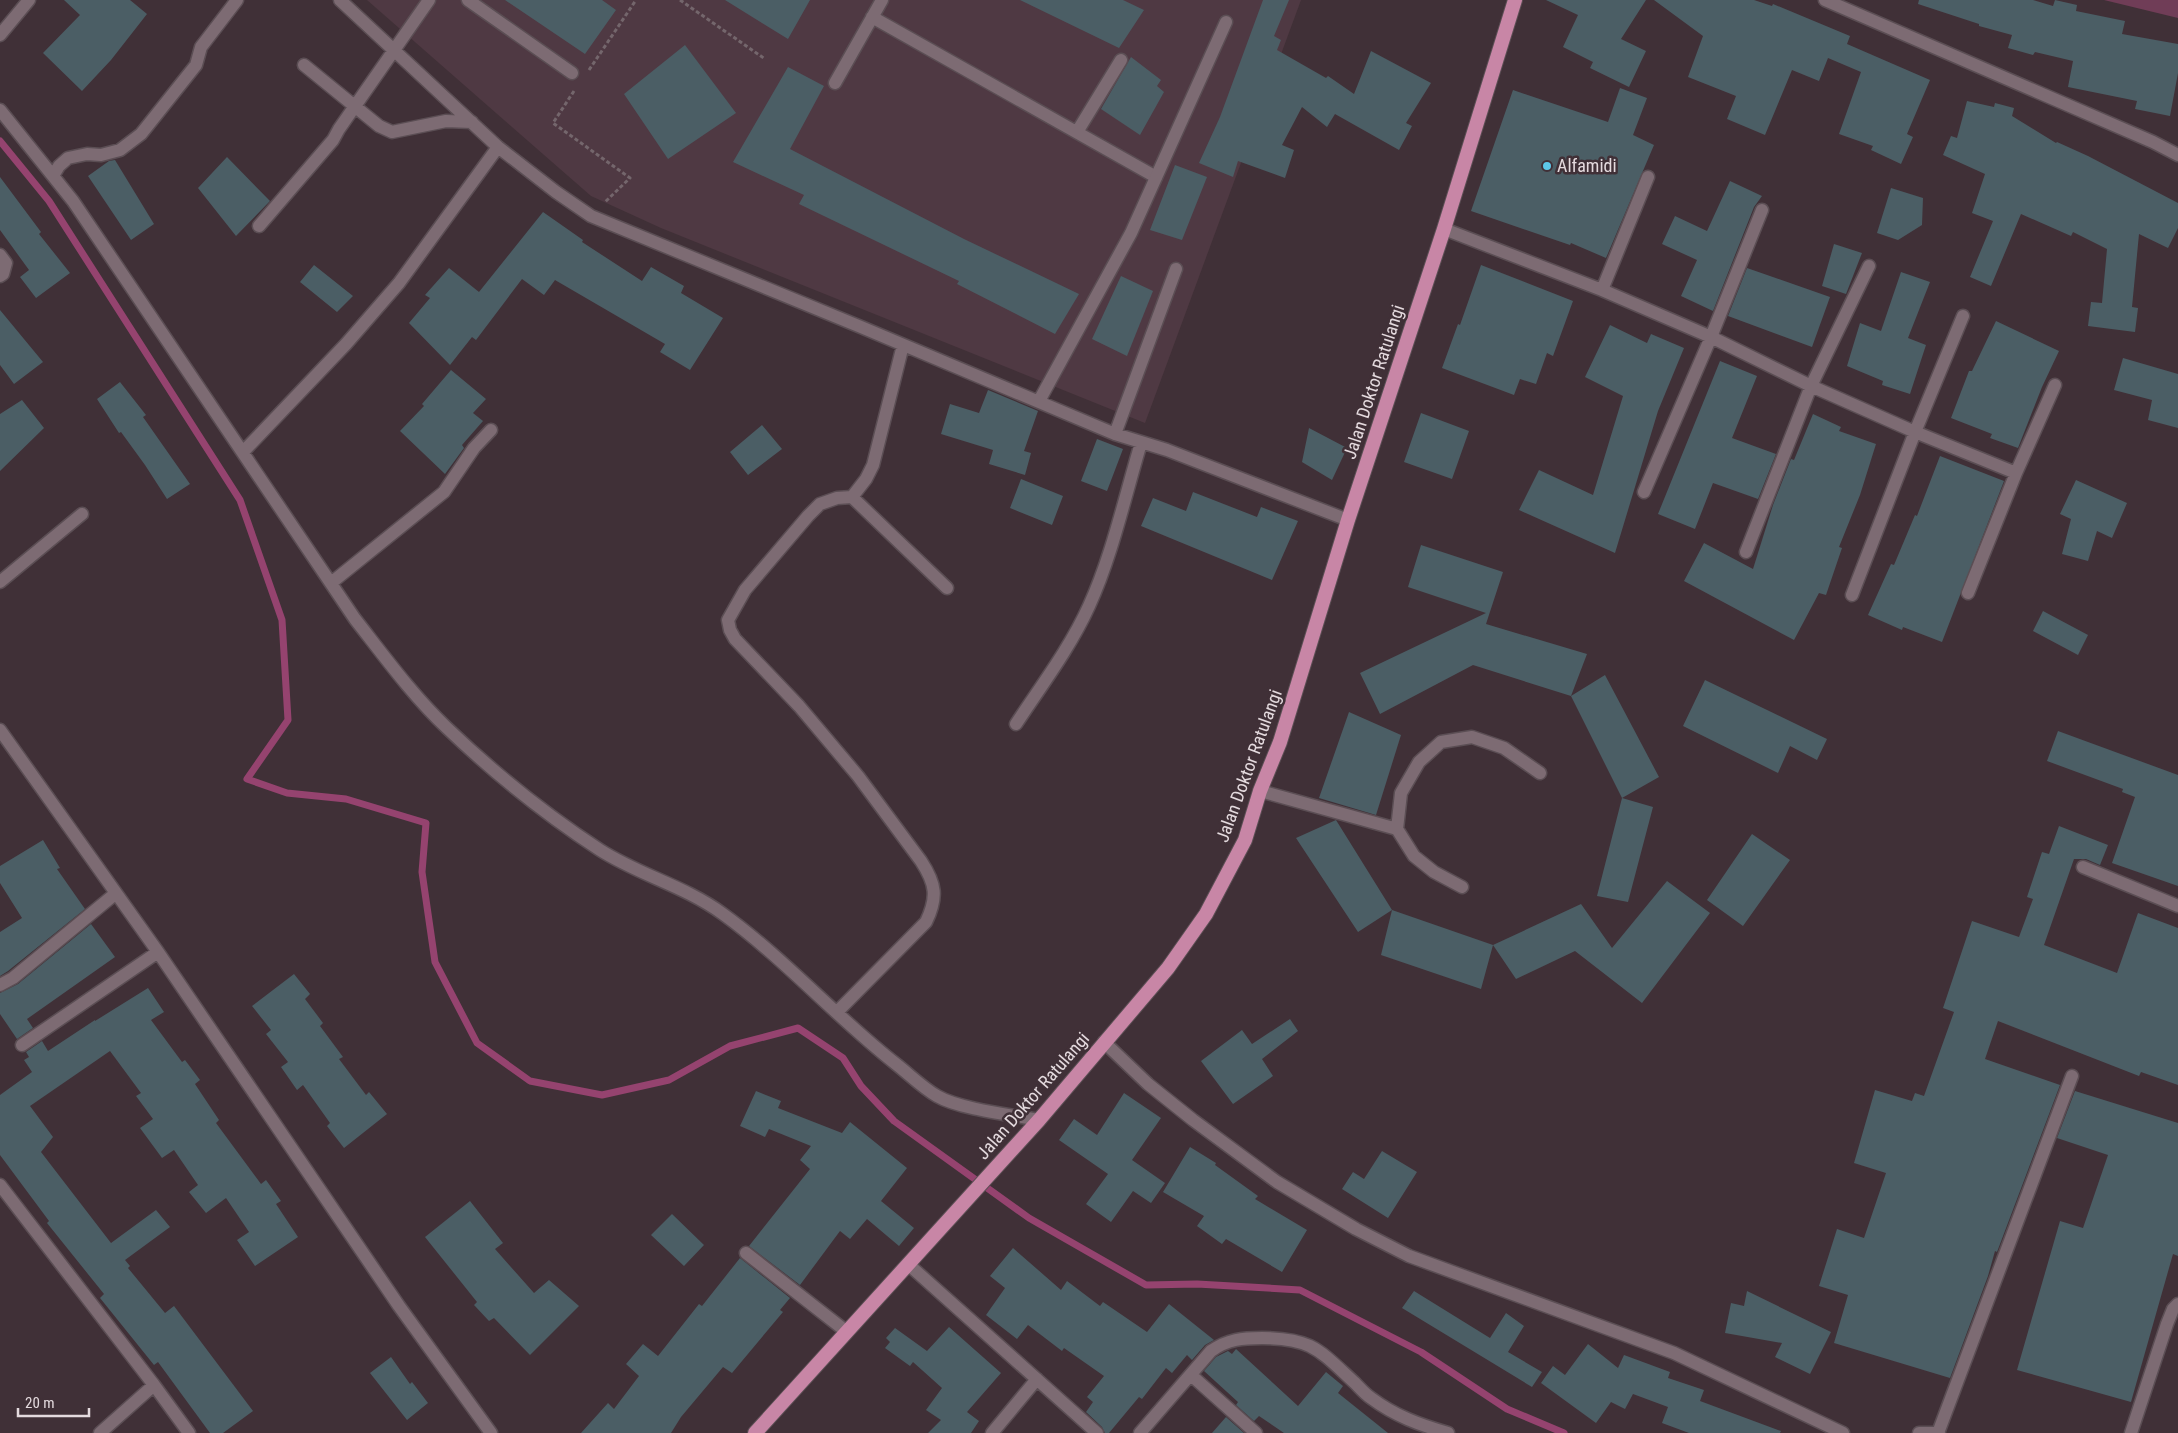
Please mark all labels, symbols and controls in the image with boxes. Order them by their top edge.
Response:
place label: Alfamidi [1557,155,1617,176]
marker: Alfamidi [1541,160,1553,172]
street label: Jalan Doktor Ratulangi [1339,302,1408,462]
street label: Jalan Doktor Ratulangi [1211,687,1286,845]
street label: Jalan Doktor Ratulangi [972,1028,1093,1163]
scale bar [18,1386,89,1418]
text: 20 m [25,1394,55,1412]

